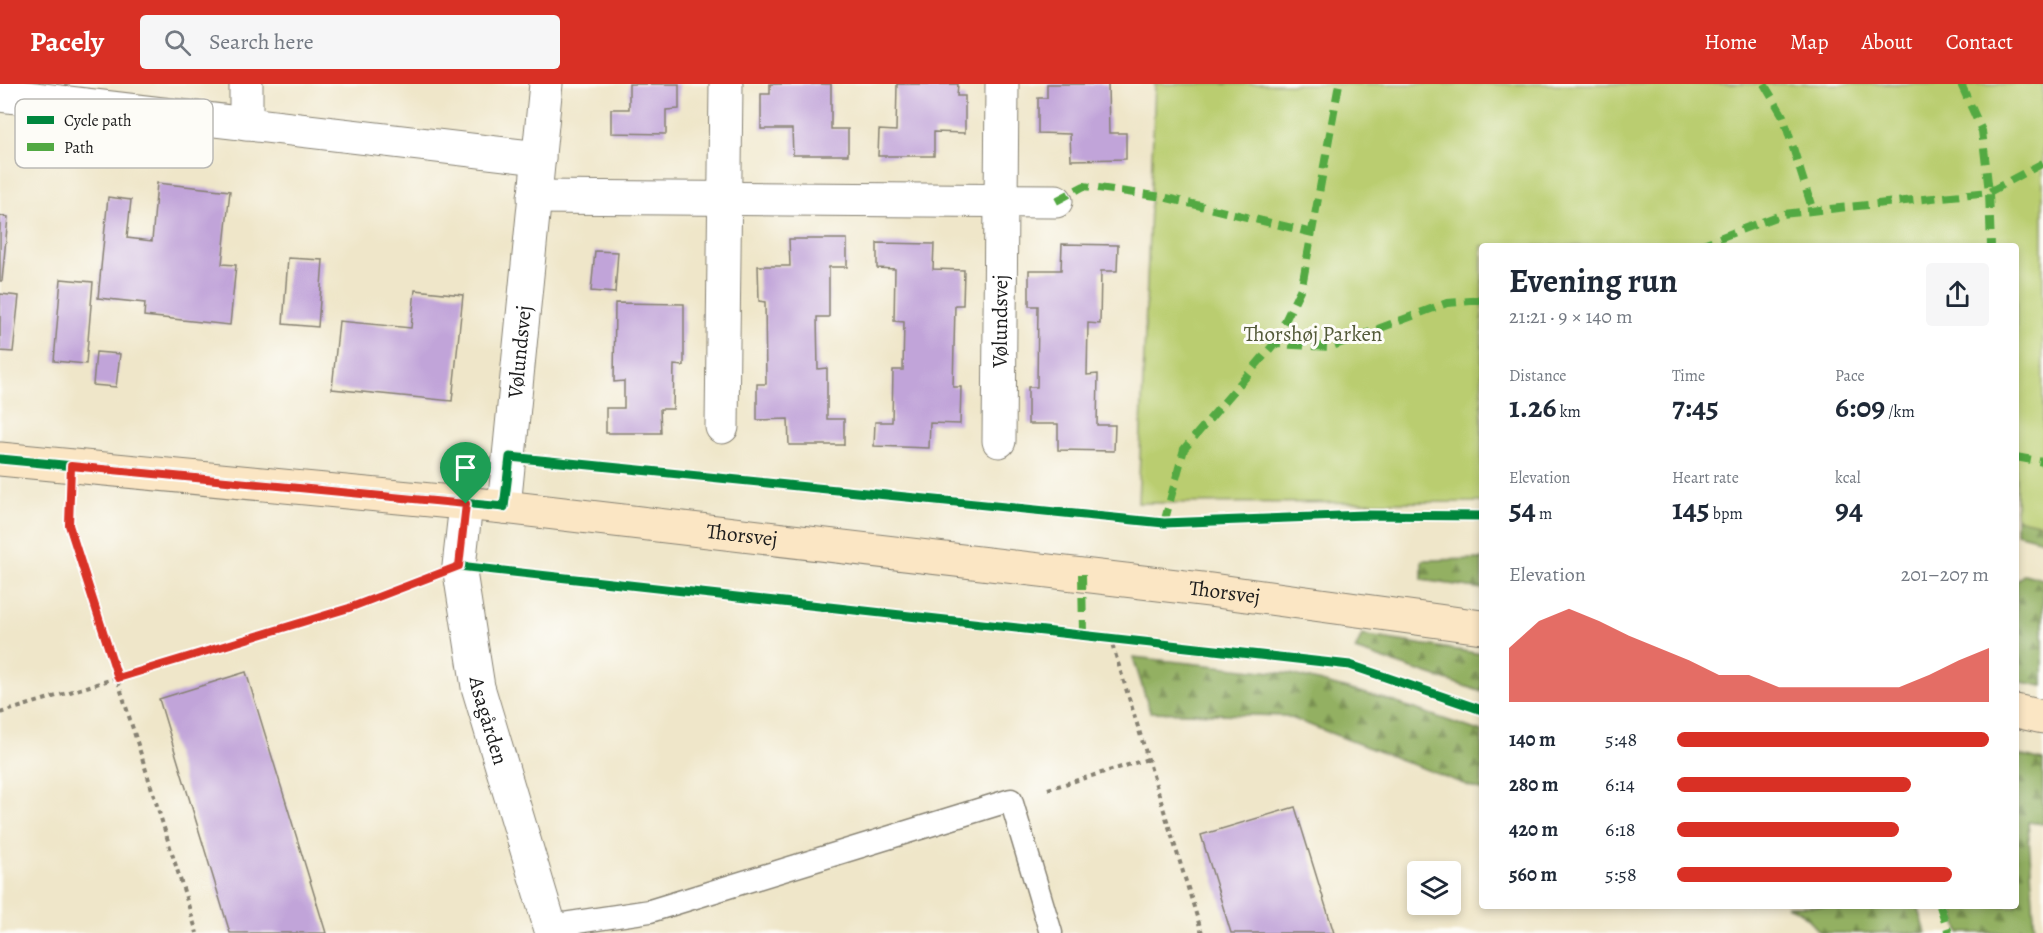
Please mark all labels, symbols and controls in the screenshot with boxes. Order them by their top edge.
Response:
search box [140,15,560,69]
text: Pacely [30,23,104,61]
icon: search [161,26,194,59]
text: Search here [209,27,314,57]
text: Home [1704,28,1757,56]
text: Map [1790,28,1828,56]
text: About [1861,28,1913,56]
text: Contact [1946,28,2013,56]
legend [15,99,213,168]
text: Cycle path [64,110,132,132]
text: Path [64,137,94,159]
text: Evening run [1509,258,1678,303]
button: share [1926,263,1989,326]
street label: Vølundsvej [986,274,1014,369]
text: 21:21 · 9 × 140 m [1509,303,1633,330]
street label: Vølundsvej [501,304,538,400]
park label: Thorshøj Parken [1244,320,1382,348]
text: Distance [1509,365,1566,387]
text: Time [1672,365,1705,387]
text: Pace [1835,365,1865,387]
text: 1.26 [1509,387,1557,427]
text: 7:45 [1672,387,1719,427]
text: 6:09 [1835,387,1885,427]
text: km [1557,401,1581,423]
text: /km [1885,401,1915,423]
pin [440,442,491,504]
icon: arrive [449,451,482,484]
text: Elevation [1509,467,1570,489]
text: Heart rate [1672,467,1739,489]
text: kcal [1835,467,1861,489]
text: 54 [1509,489,1536,529]
text: 145 [1672,489,1710,529]
text: 94 [1835,489,1863,529]
text: m [1536,503,1552,525]
text: bpm [1710,503,1743,525]
street label: Thorsvej [705,517,779,553]
text: Elevation [1509,561,1586,588]
text: 201–207 m [1901,561,1989,588]
street label: Thorsvej [1188,574,1262,611]
street label: Asagården [462,674,515,768]
text: 140 m [1509,726,1556,753]
text: 5:48 [1605,726,1637,753]
text: 280 m [1509,771,1559,798]
text: 6:14 [1605,771,1635,798]
text: 420 m [1509,816,1558,843]
text: 6:18 [1605,816,1636,843]
map controls [1407,861,1461,915]
button: layers [1407,861,1461,915]
text: 560 m [1509,861,1557,888]
text: 5:58 [1605,861,1637,888]

